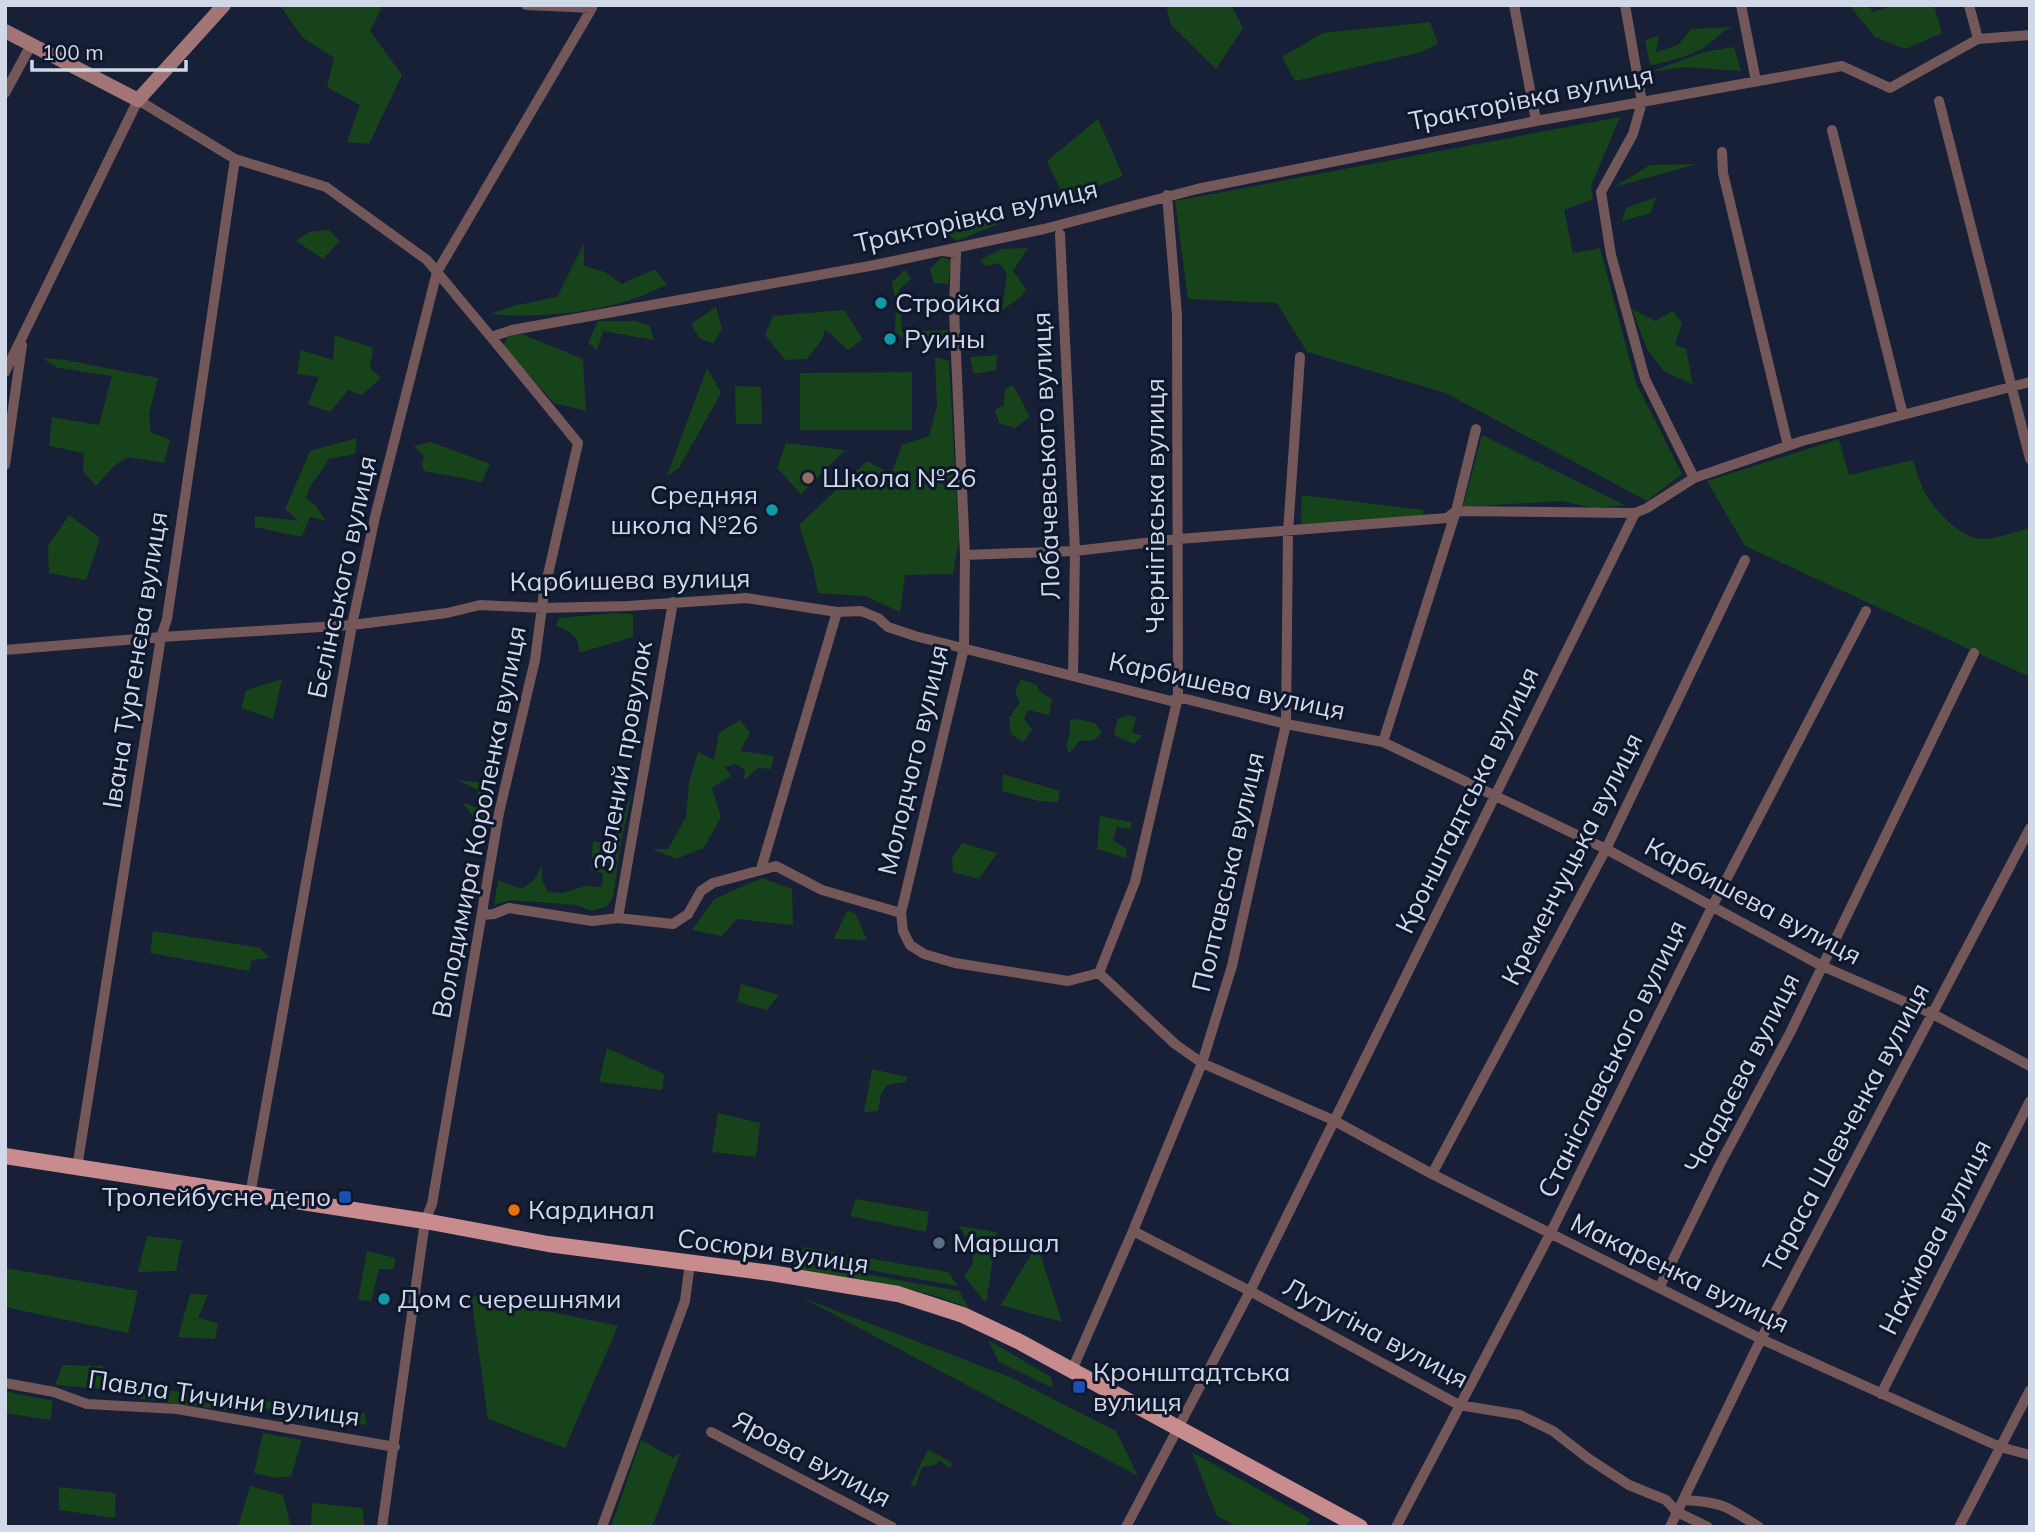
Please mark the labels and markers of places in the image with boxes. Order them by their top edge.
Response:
place label: Стройка [895,286,1001,319]
marker: Стройка [873,295,889,311]
place label: Руины [904,322,985,355]
marker: Руины [882,331,898,347]
place label: Школа №26 [822,461,976,494]
marker: Школа №26 [800,470,816,486]
place label: Средняя школа №26 [611,478,758,541]
marker: Средняя школа №26 [764,502,780,518]
place label: Тролейбусне депо [102,1180,331,1213]
marker: Тролейбусне депо [337,1189,353,1205]
place label: Кардинал [528,1193,655,1226]
marker: Кардинал [506,1202,522,1218]
place label: Маршал [953,1226,1059,1259]
marker: Маршал [931,1235,947,1251]
place label: Дом с черешнями [398,1282,622,1315]
marker: Дом с черешнями [376,1291,392,1307]
place label: Кронштадтська вулиця [1093,1355,1290,1418]
marker: Кронштадтська вулиця [1071,1379,1087,1395]

